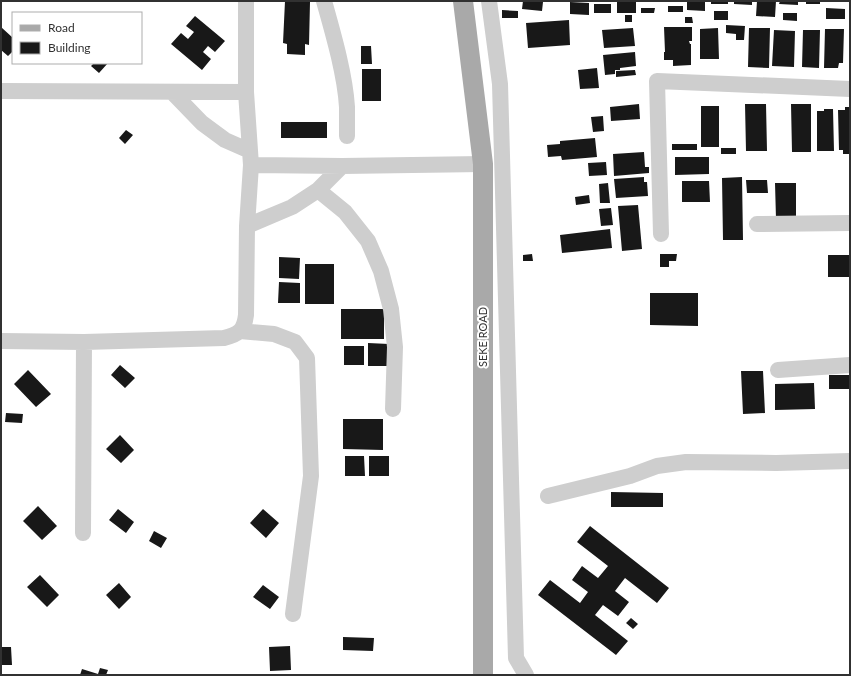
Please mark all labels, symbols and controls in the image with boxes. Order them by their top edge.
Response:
legend [12,12,142,64]
text: Road [48,20,75,35]
text: Building [48,40,91,55]
street label: SEKE ROAD [476,307,489,367]

